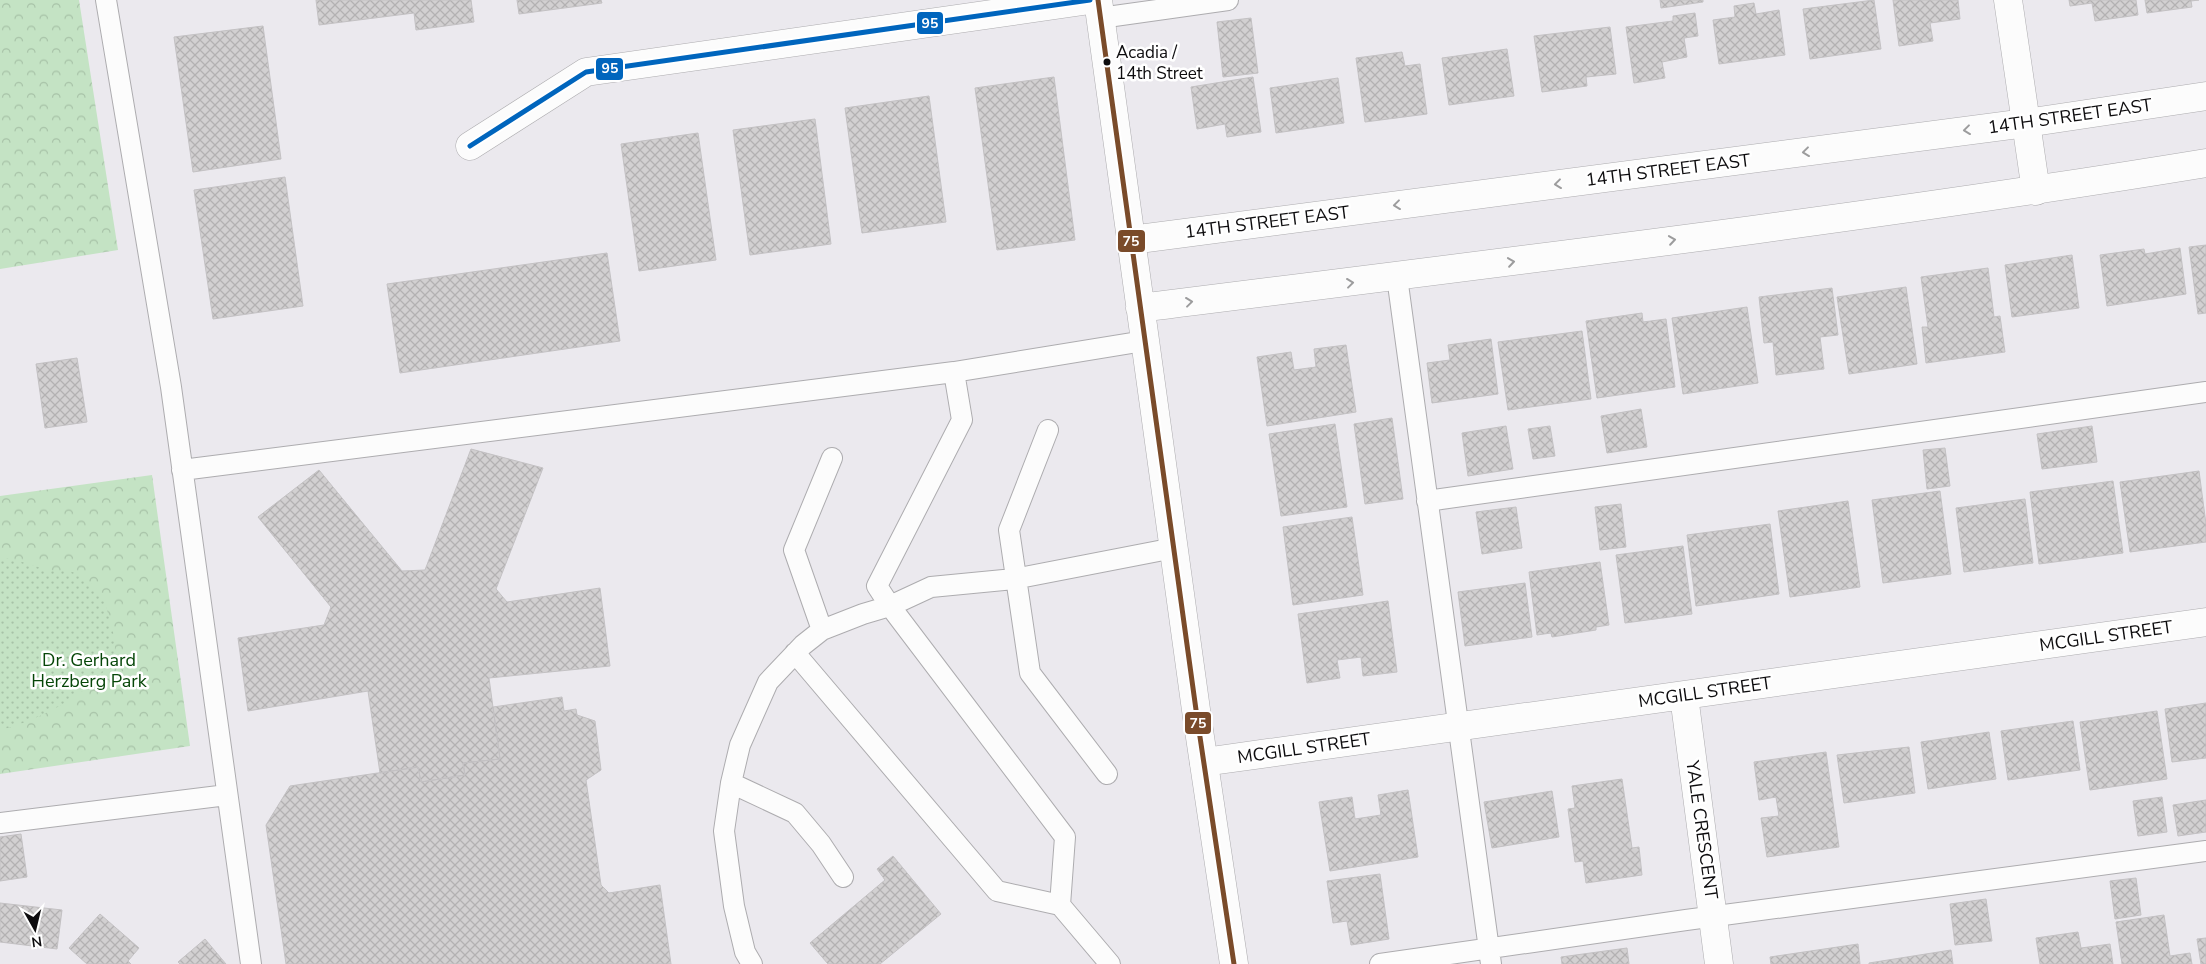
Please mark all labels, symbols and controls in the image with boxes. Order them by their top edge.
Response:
line badge: 95 [916,11,944,35]
text: 95 [922,14,938,33]
place label: Acadia / 14th Street [1116,41,1204,85]
line badge: 95 [595,57,624,81]
marker: Acadia / 14th Street [1102,57,1112,67]
text: 95 [602,59,618,78]
street label: 14TH STREET EAST [1986,93,2154,139]
one-way arrow [1963,125,1971,135]
one-way arrow [1802,146,1810,156]
street label: 14TH STREET EAST [1584,148,1752,192]
one-way arrow [1554,178,1562,189]
one-way arrow [1393,199,1401,210]
street label: 14TH STREET EAST [1183,200,1351,244]
line badge: 75 [1117,229,1146,253]
text: 75 [1123,232,1139,251]
one-way arrow [1668,235,1676,246]
one-way arrow [1507,257,1515,268]
one-way arrow [1346,278,1354,289]
one-way arrow [1185,297,1193,308]
street label: MCGILL STREET [2038,615,2174,657]
park label: Dr. Gerhard Herzberg Park [31,648,148,693]
street label: MCGILL STREET [1637,671,1773,713]
line badge: 75 [1184,711,1212,735]
text: 75 [1190,714,1206,733]
street label: MCGILL STREET [1236,727,1372,769]
street label: YALE CRESCENT [1680,758,1724,901]
north arrow [10,904,60,954]
text: N [30,931,43,952]

